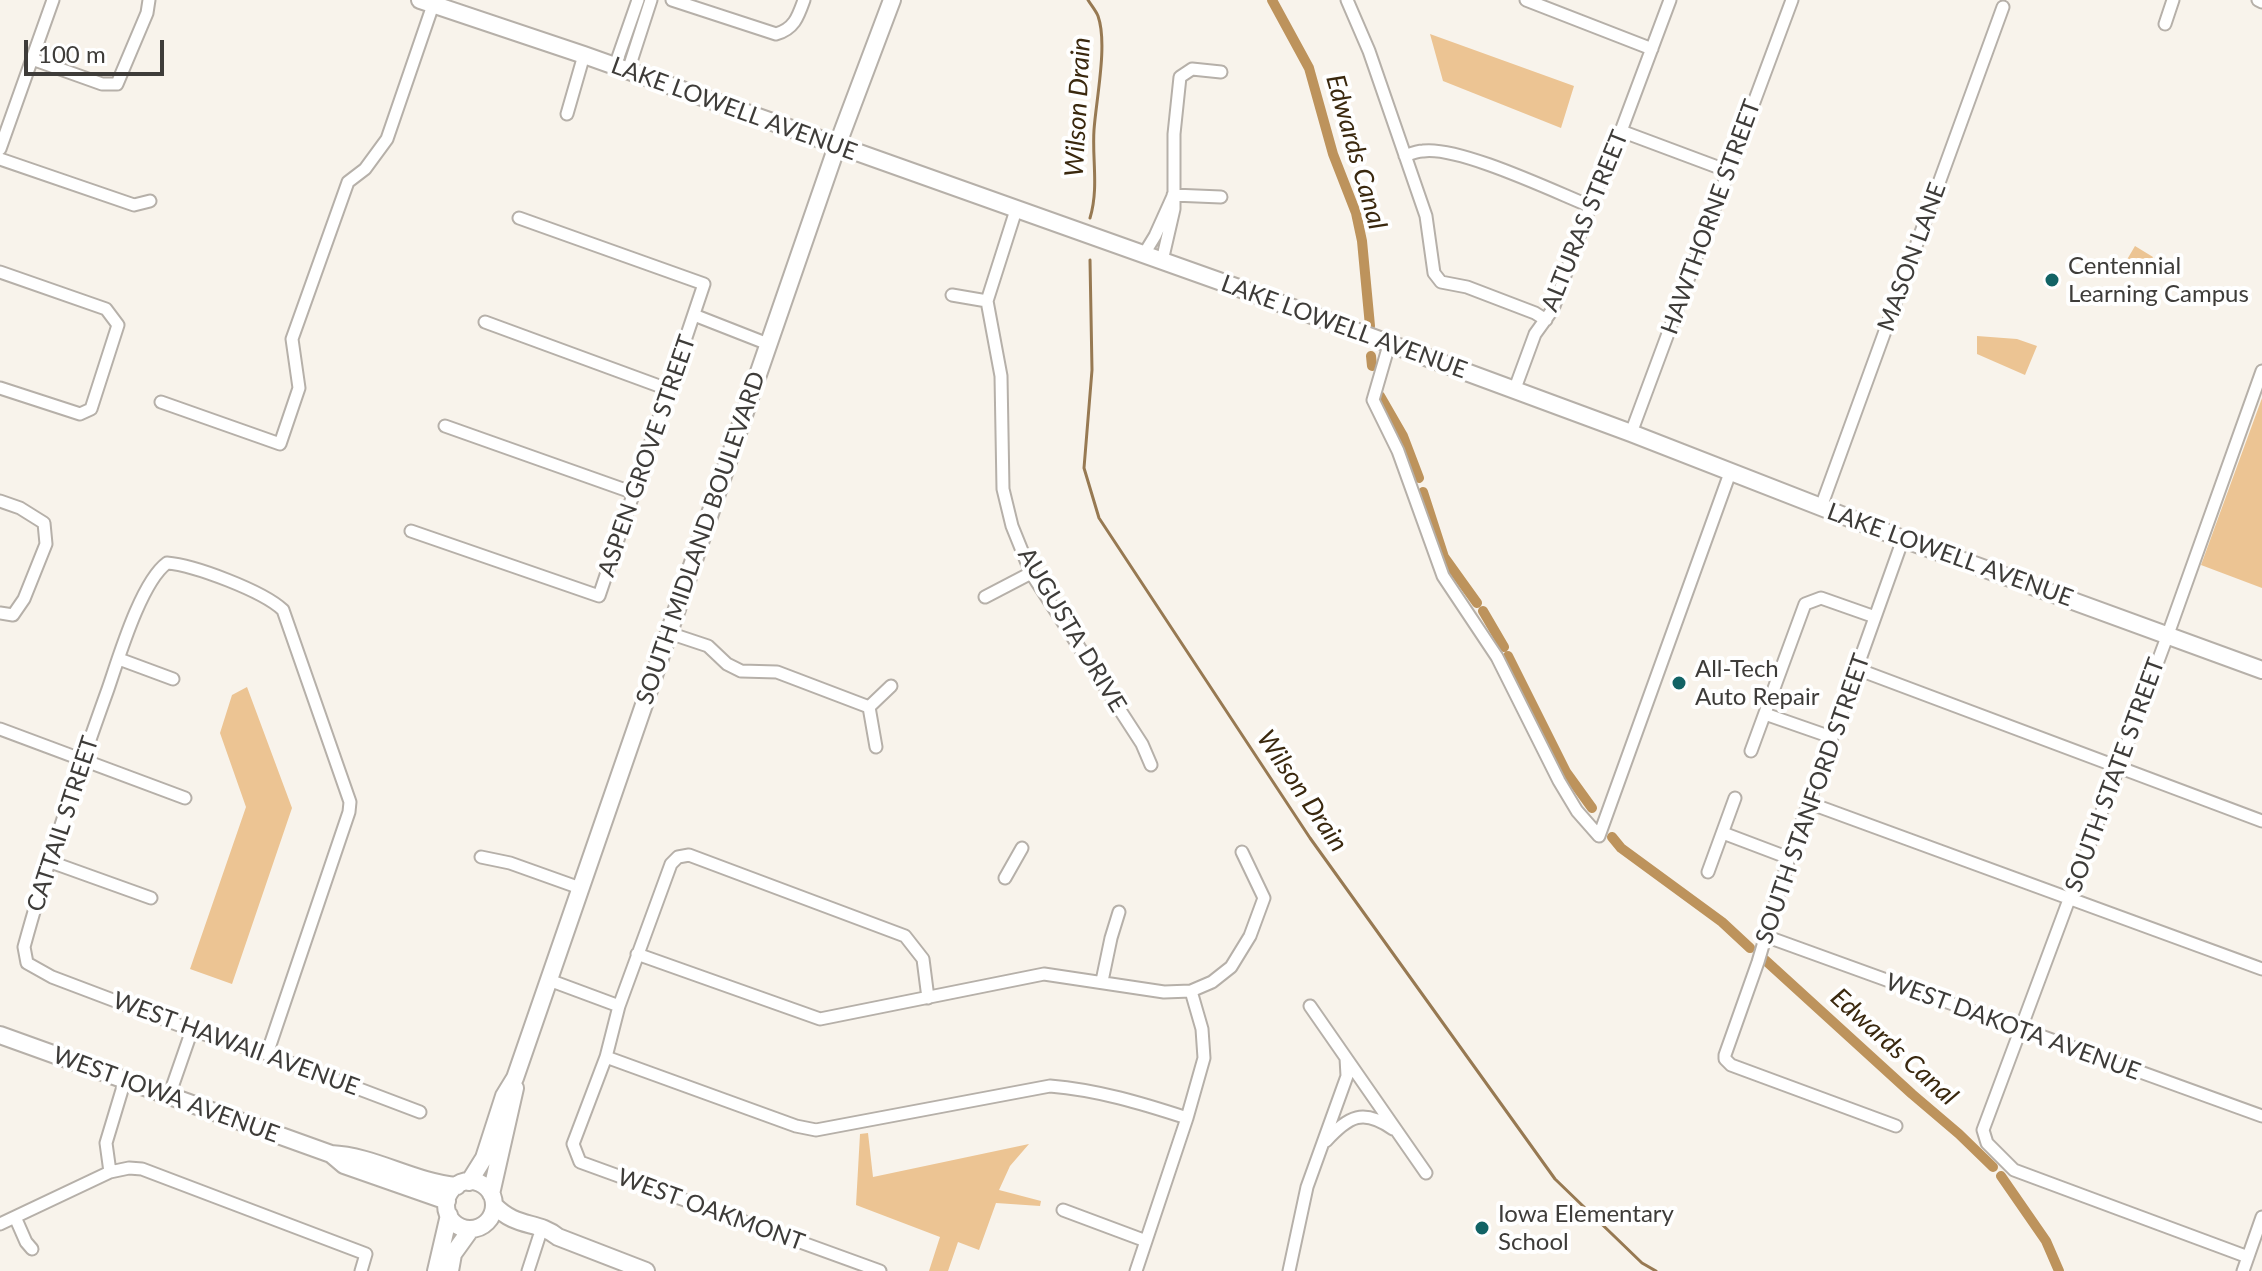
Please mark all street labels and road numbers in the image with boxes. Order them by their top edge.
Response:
street label: LAKE LOWELL AVENUE [607,51,861,167]
street label: HAWTHORNE STREET [1655,96,1767,338]
street label: ALTURAS STREET [1536,126,1634,316]
street label: MASON LANE [1872,179,1952,335]
street label: LAKE LOWELL AVENUE [1217,269,1471,385]
street label: ASPEN GROVE STREET [592,331,702,581]
street label: SOUTH MIDLAND BOULEVARD [630,368,772,708]
street label: LAKE LOWELL AVENUE [1823,497,2077,613]
street label: AUGUSTA DRIVE [1012,543,1132,717]
street label: SOUTH STANFORD STREET [1750,650,1876,948]
street label: SOUTH STATE STREET [2059,654,2171,896]
street label: CATTAIL STREET [21,733,105,915]
street label: WEST DAKOTA AVENUE [1882,967,2144,1087]
street label: WEST HAWAII AVENUE [109,986,363,1102]
street label: WEST IOWA AVENUE [49,1041,283,1149]
street label: WEST OAKMONT [614,1163,808,1257]

